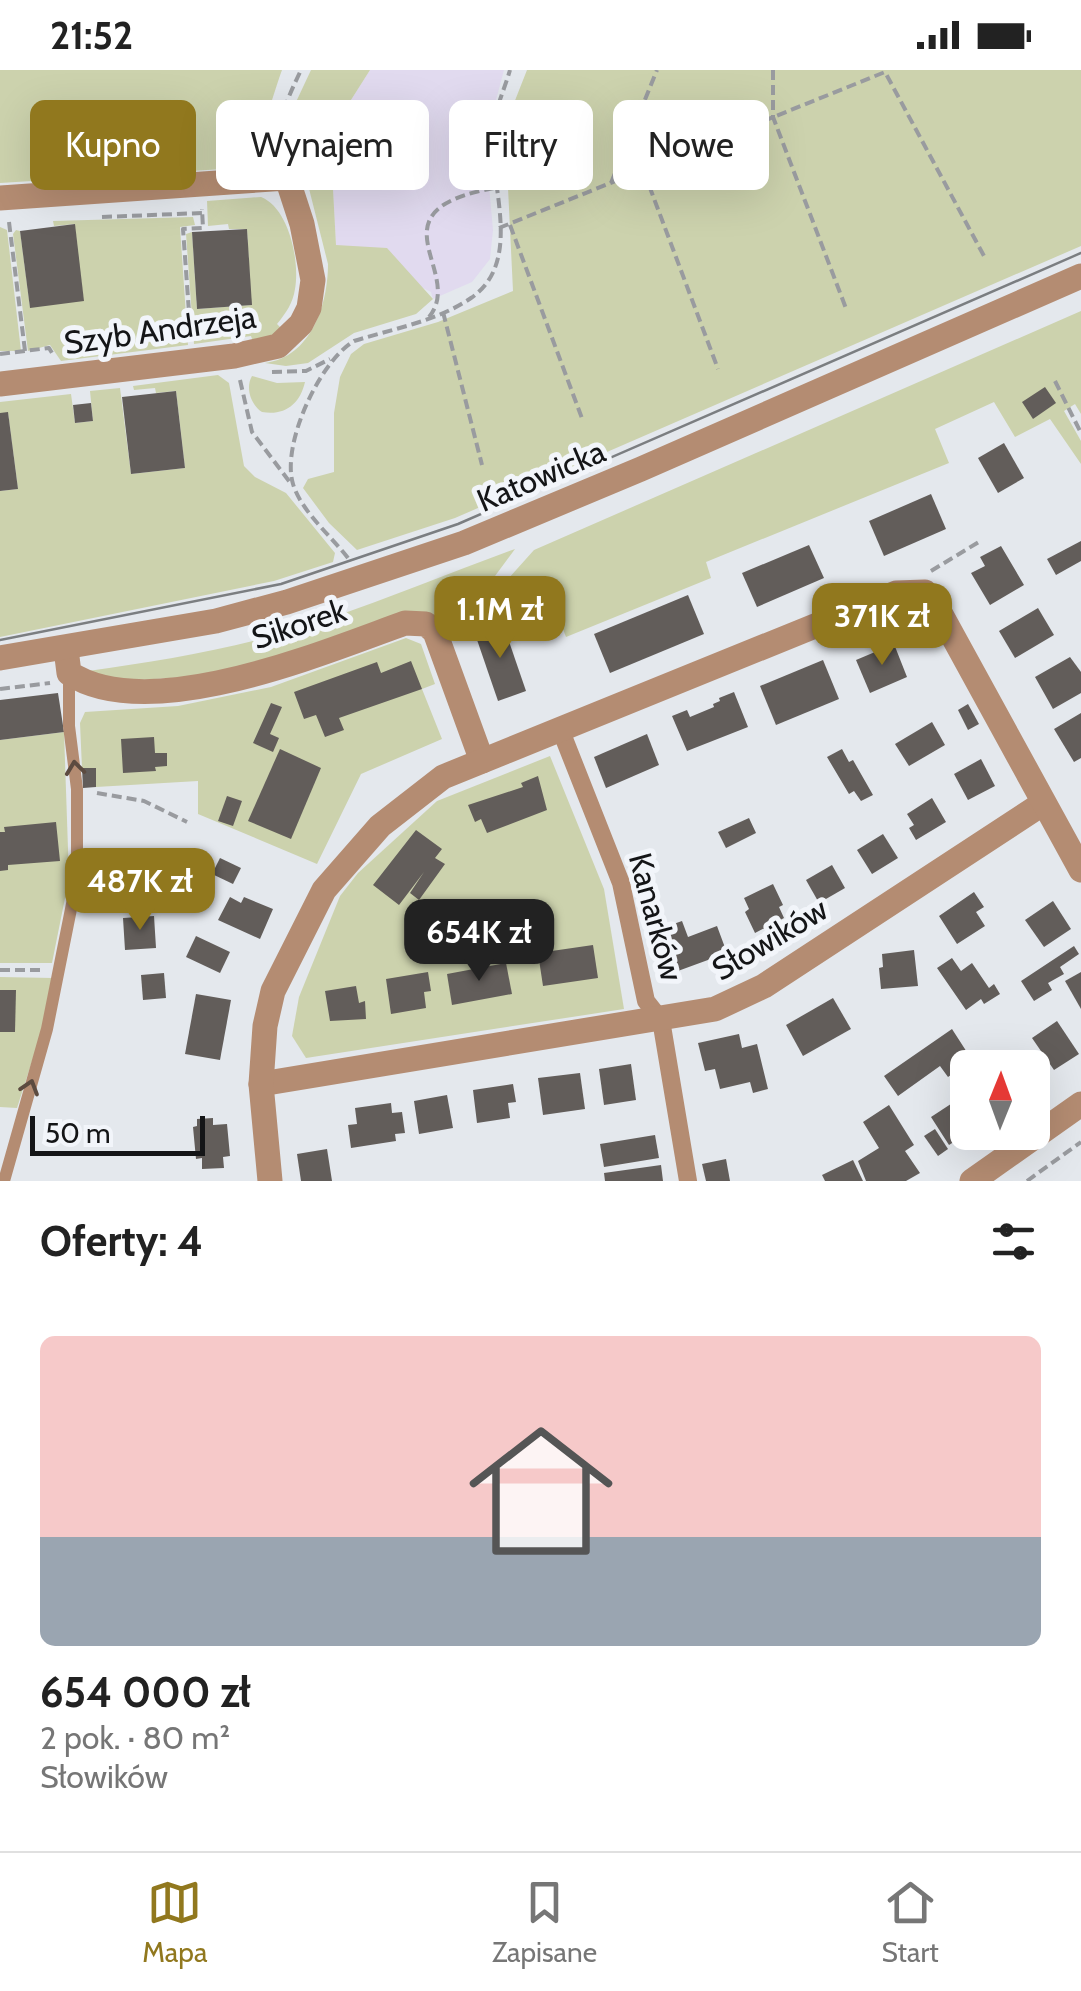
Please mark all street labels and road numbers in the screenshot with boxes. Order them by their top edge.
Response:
street label: Szyb Andrzeja [62,297,259,362]
street label: Katowicka [471,431,611,520]
street label: Sikorek [247,590,352,657]
street label: Kanarków [621,849,692,985]
street label: Słowików [705,889,835,988]

